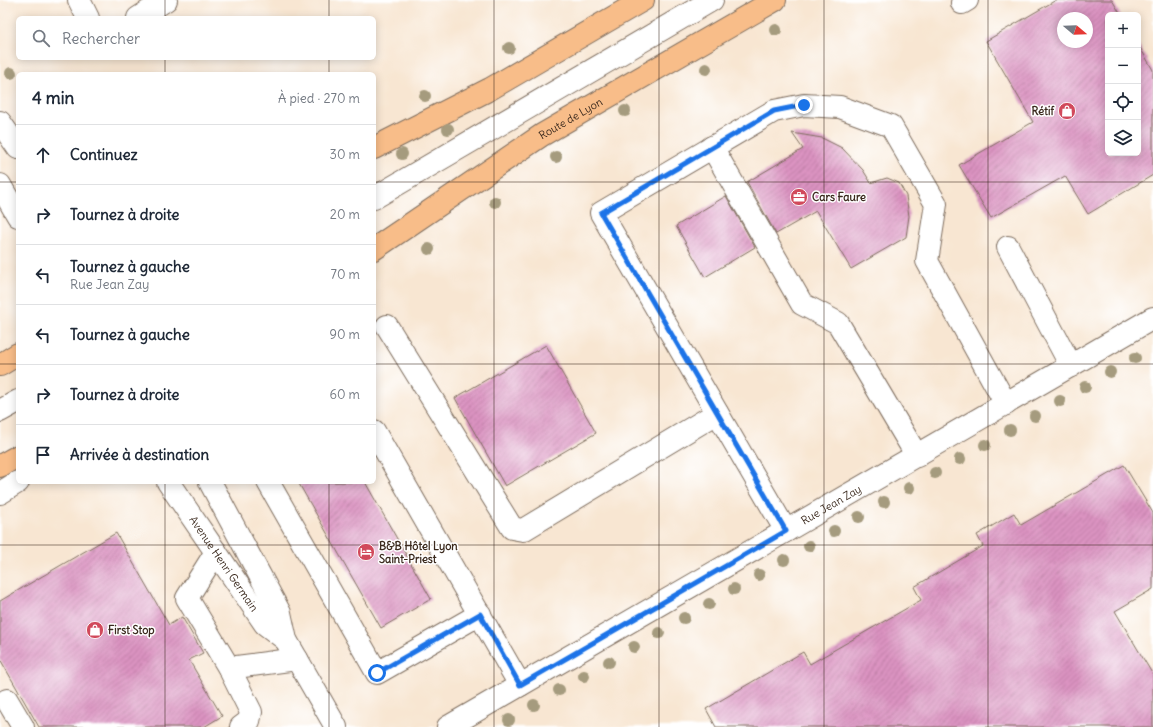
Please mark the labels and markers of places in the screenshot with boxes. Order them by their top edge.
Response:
shop icon: Rétif [1057,101,1077,121]
place label: Rétif [1032,104,1054,118]
office icon: Cars Faure [789,187,809,207]
place label: Cars Faure [812,190,866,204]
place label: B&B Hôtel Lyon Saint-Priest [379,539,458,566]
hotel icon: B&B Hôtel Lyon Saint-Priest [356,542,376,562]
shop icon: First Stop [85,620,105,640]
place label: First Stop [108,623,155,638]

